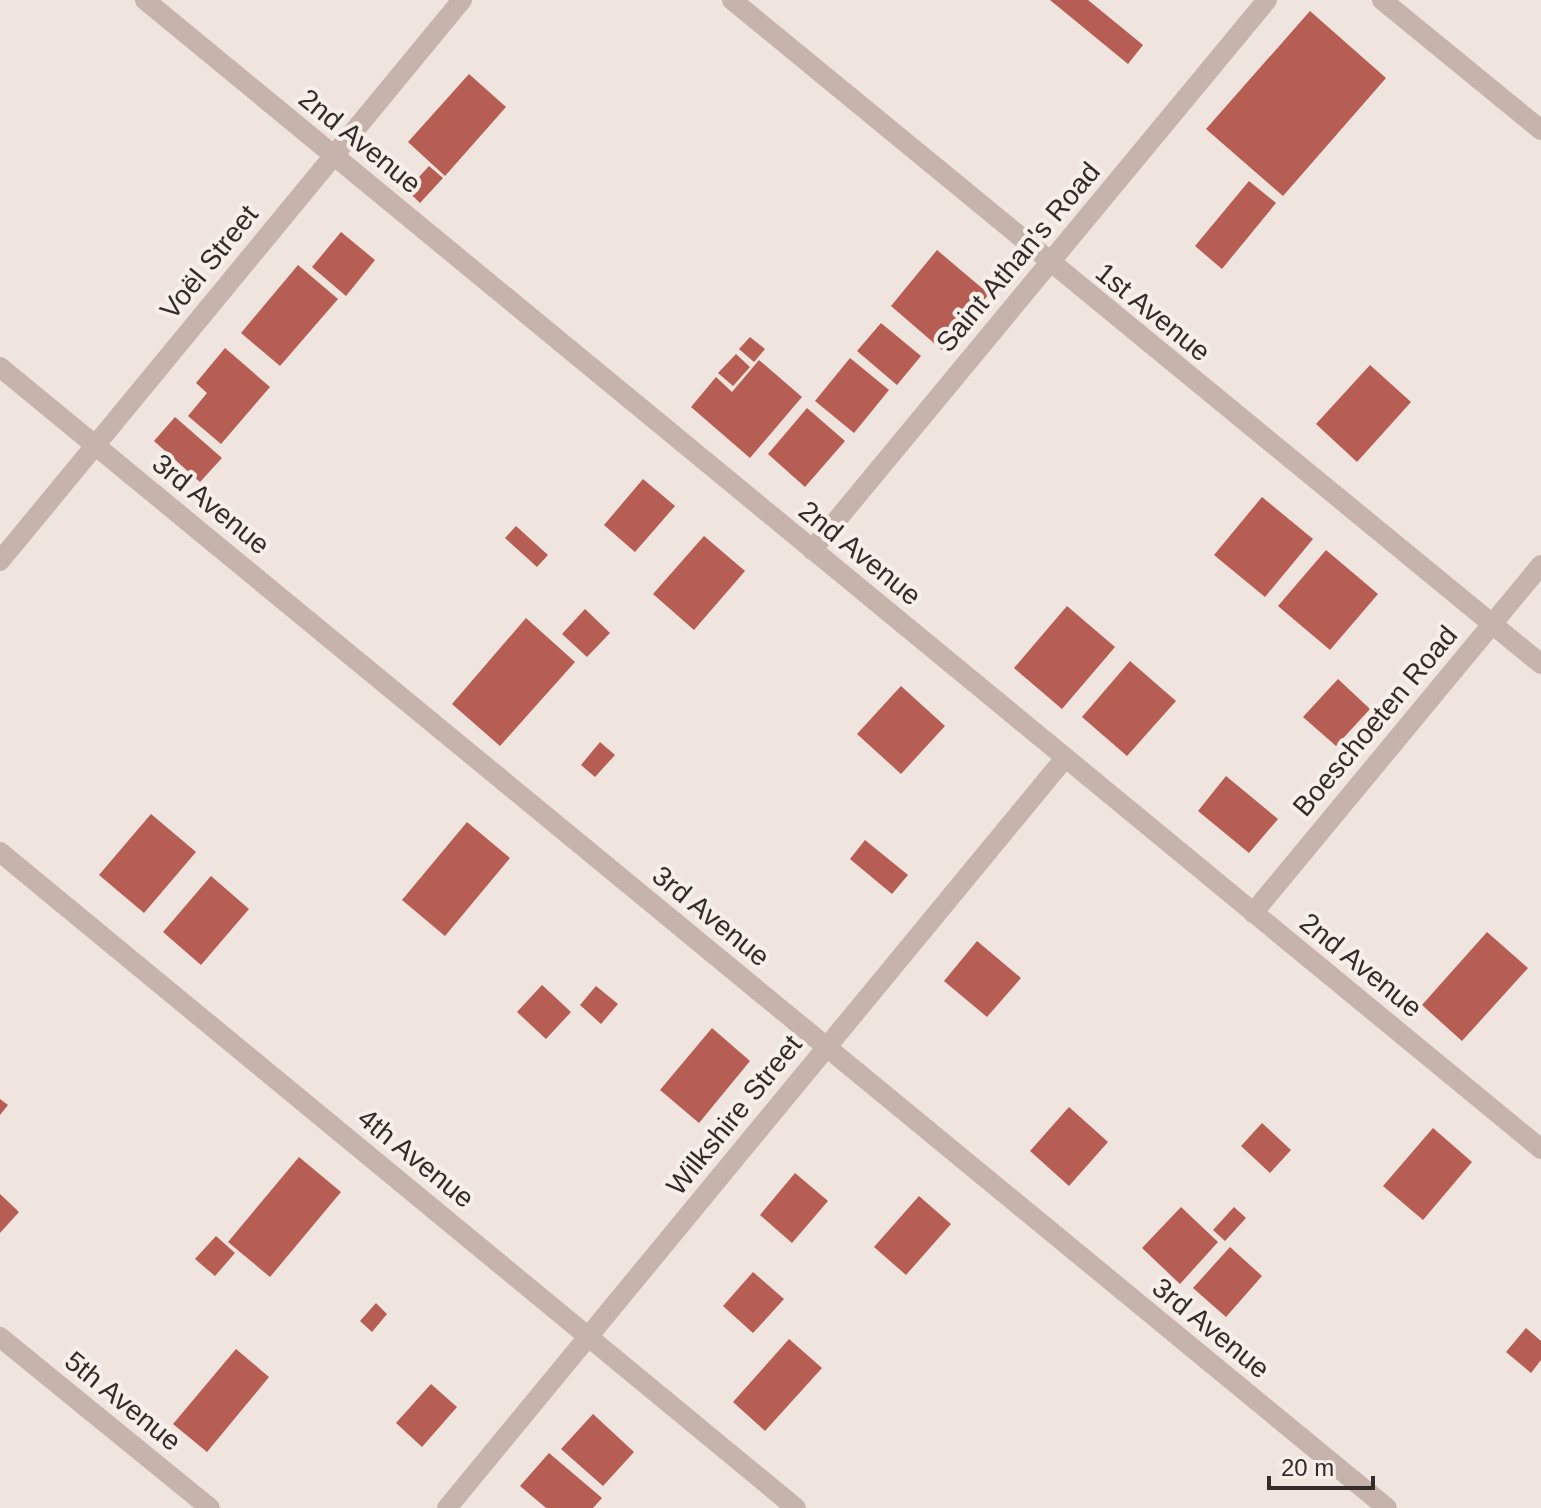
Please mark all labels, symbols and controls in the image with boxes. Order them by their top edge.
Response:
street label: 2nd Avenue [293,83,427,199]
street label: Saint Athan's Road [930,156,1106,358]
street label: Voël Street [154,199,264,325]
street label: 1st Avenue [1090,257,1216,367]
street label: 3rd Avenue [146,448,276,560]
street label: 2nd Avenue [793,495,927,611]
street label: Boeschoeten Road [1287,620,1463,822]
street label: 3rd Avenue [646,860,776,972]
street label: 2nd Avenue [1294,907,1428,1023]
street label: Wilkshire Street [660,1029,808,1201]
street label: 4th Avenue [352,1102,480,1214]
street label: 3rd Avenue [1146,1272,1276,1384]
street label: 5th Avenue [59,1345,187,1457]
scale bar [1269,1440,1373,1490]
text: 20 m [1281,1454,1334,1481]

